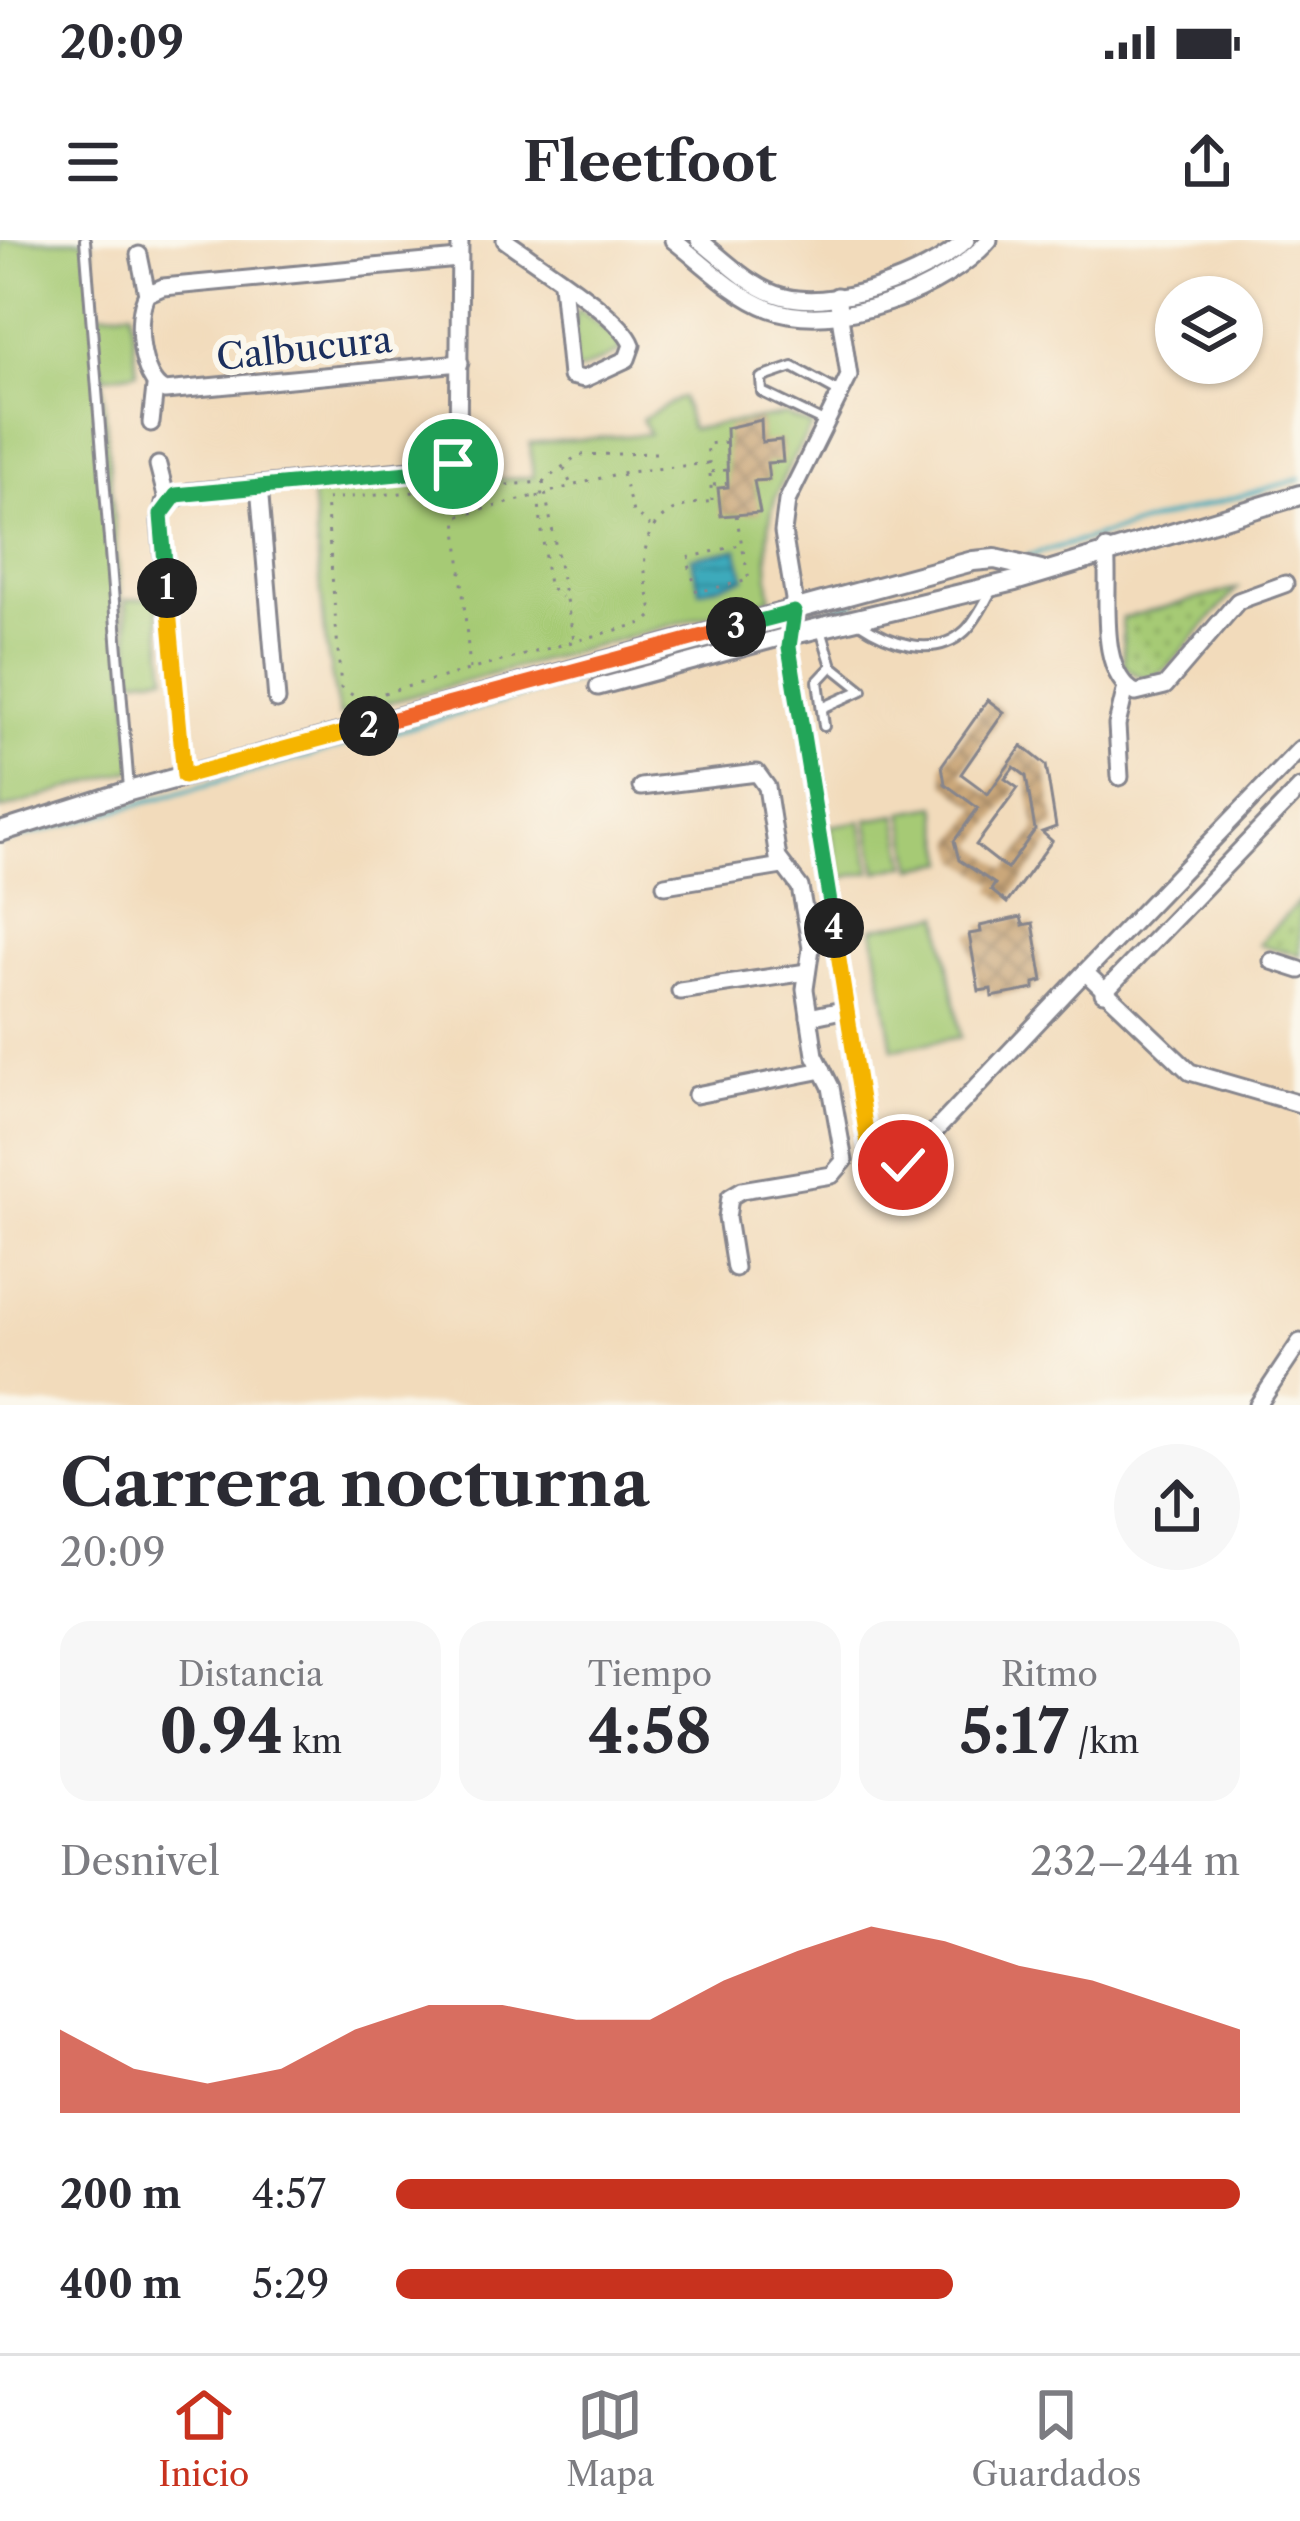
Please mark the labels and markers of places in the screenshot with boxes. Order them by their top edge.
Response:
pin [402,413,504,515]
pin: 1 [137,558,197,618]
pin: 3 [706,597,766,657]
pin: 2 [339,696,399,756]
pin: 4 [804,898,864,958]
pin [852,1114,954,1216]

